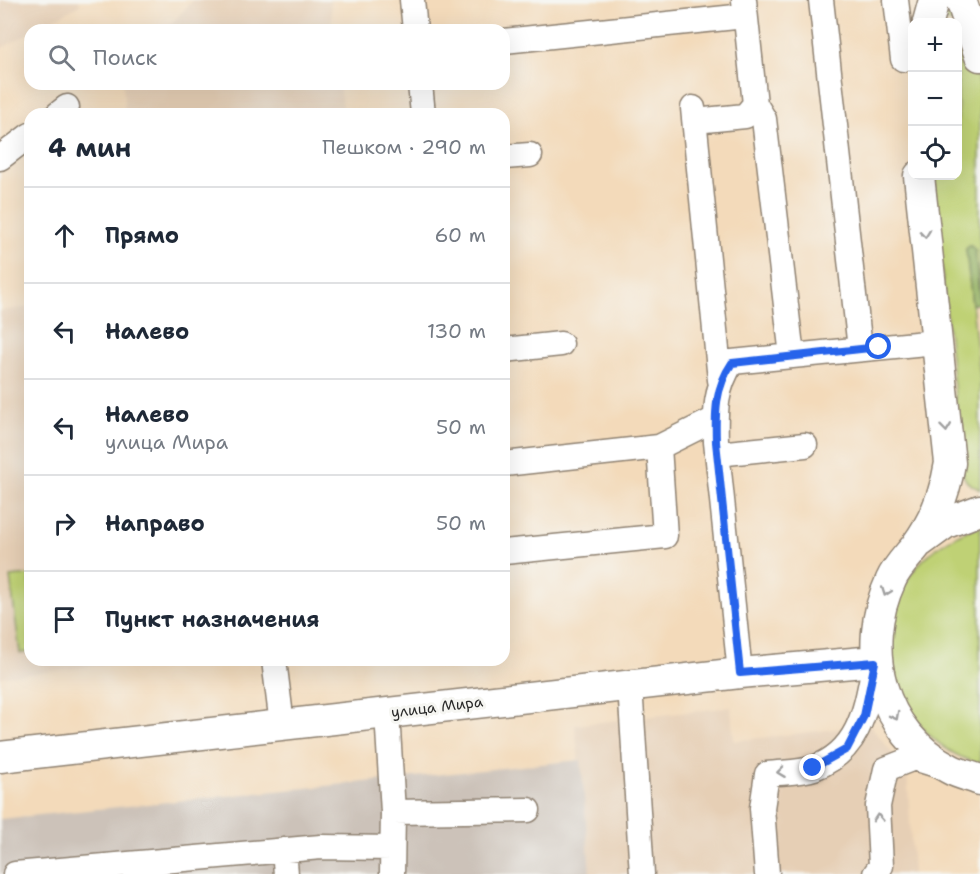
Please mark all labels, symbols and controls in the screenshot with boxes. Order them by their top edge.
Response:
map controls [908,18,962,180]
button: + [908,18,962,72]
search box [24,24,510,90]
icon: search [45,41,78,74]
text: Поиск [93,43,157,72]
button: − [908,72,962,126]
button: locate [908,126,962,180]
text: 4 мин [48,130,131,165]
text: Пешком · 290 m [322,134,486,160]
icon: ahead [48,219,81,252]
text: Прямо [105,221,179,250]
text: 60 m [434,222,486,248]
one-way arrow [918,229,931,238]
icon: left [48,315,81,348]
text: Налево [105,317,189,346]
text: 130 m [427,318,486,344]
route start [865,333,891,359]
text: Налево [105,400,189,429]
icon: left [48,411,81,444]
text: 50 m [436,414,486,440]
one-way arrow [939,423,952,432]
text: улица Мира [105,429,228,455]
icon: right [48,507,81,540]
text: Направо [105,509,205,538]
text: 50 m [436,510,486,536]
one-way arrow [881,586,893,597]
icon: arrive [48,603,81,636]
text: Пункт назначения [105,605,319,634]
street label: улица Мира [390,691,485,723]
one-way arrow [888,710,899,720]
route end [799,754,825,780]
one-way arrow [777,765,786,778]
one-way arrow [872,814,885,823]

